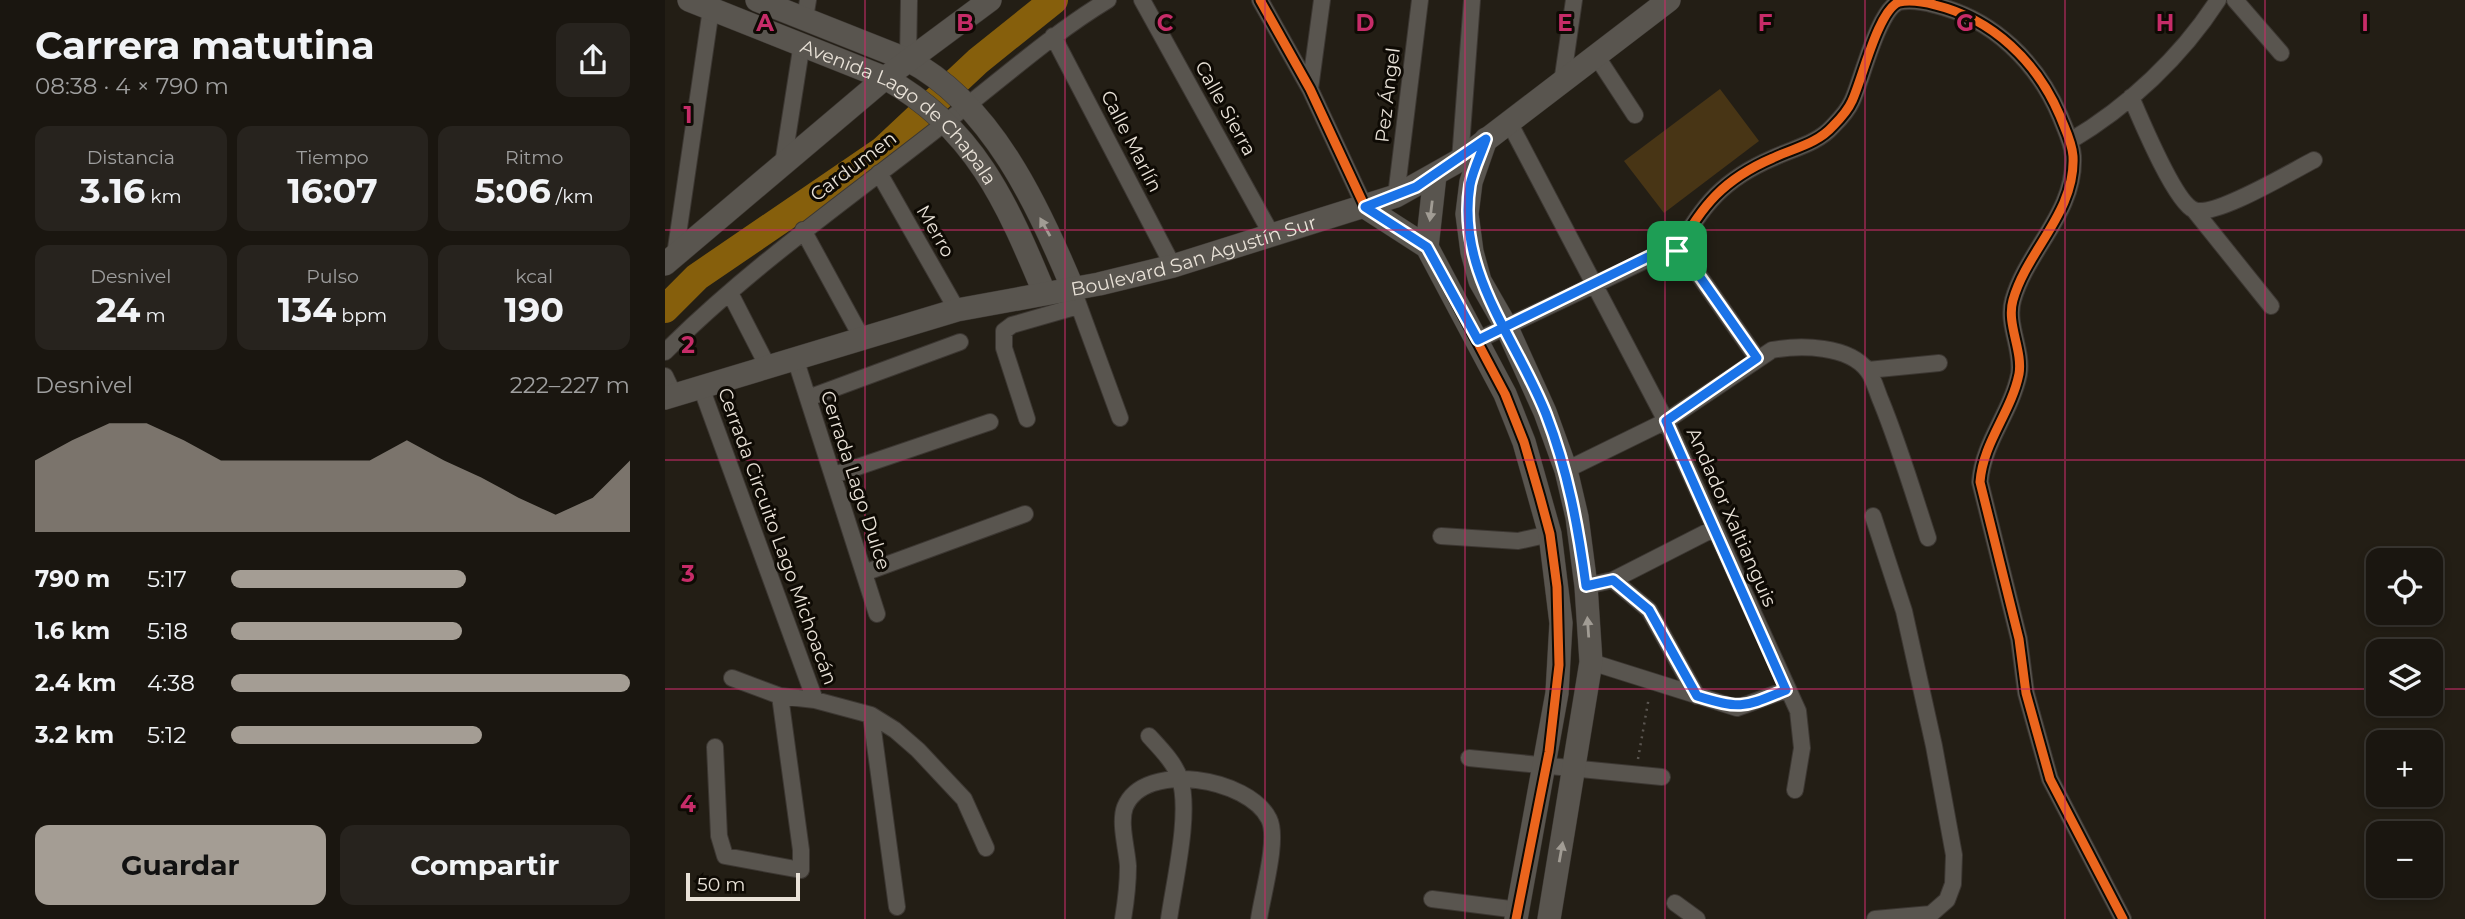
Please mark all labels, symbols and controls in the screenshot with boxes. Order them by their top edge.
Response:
text: A [755,9,774,37]
text: B [956,9,974,37]
text: C [1157,9,1174,37]
text: D [1356,9,1375,37]
text: E [1557,9,1573,37]
text: F [1758,9,1773,37]
text: G [1956,9,1974,37]
text: H [2156,9,2174,37]
text: I [2361,9,2369,37]
text: Carrera matutina [35,22,375,69]
button: share [556,23,630,97]
street label: Avenida Lago de Chapala [797,35,1001,189]
street label: Pez Ángel [1370,46,1405,144]
street label: Calle Sierra [1190,57,1261,160]
text: 08:38 · 4 × 790 m [35,72,229,100]
street label: Calle Marlín [1096,87,1167,196]
text: 1 [683,101,693,129]
street label: Cardumen [806,127,901,206]
text: Distancia [87,146,175,169]
text: Tiempo [296,146,369,169]
text: Ritmo [505,146,563,169]
text: 3.16 [80,169,145,212]
text: 16:07 [287,169,378,212]
text: 5:06 [475,169,551,212]
text: km [145,185,182,208]
text: /km [551,185,594,208]
one-way arrow [1425,200,1436,222]
street label: Merro [912,201,960,261]
street label: Boulevard San Agustín Sur [1069,211,1319,301]
one-way arrow [1039,217,1051,236]
pin [1647,221,1707,281]
icon: arrive [1658,232,1696,270]
text: Desnivel [90,265,171,288]
text: Pulso [306,265,359,288]
text: kcal [515,265,553,288]
text: 24 [96,288,140,331]
text: 134 [278,288,336,331]
text: 190 [504,288,564,331]
text: m [140,304,166,327]
text: bpm [336,304,387,327]
text: 2 [681,331,695,359]
text: Desnivel [35,371,133,399]
text: 222–227 m [510,371,630,399]
street label: Cerrada Circuito Lago Michoacán [713,384,842,688]
street label: Cerrada Lago Dulce [816,388,895,573]
street label: Andador Xaltianguis [1682,424,1781,610]
map controls [2366,548,2443,898]
button: locate [2366,548,2443,625]
text: 3 [680,560,695,588]
text: 790 m [35,565,110,593]
text: 5:17 [147,565,187,593]
one-way arrow [1583,615,1594,637]
text: 1.6 km [35,617,110,645]
text: 5:18 [147,617,188,645]
button: layers [2366,639,2443,716]
text: 2.4 km [35,669,116,697]
text: 4:38 [147,669,195,697]
text: 3.2 km [35,721,114,749]
text: 5:12 [147,721,186,749]
button: + [2366,730,2443,807]
text: 4 [680,790,696,818]
button: − [2366,821,2443,898]
button: Guardar [35,825,326,905]
button: Compartir [340,825,630,905]
one-way arrow [1556,841,1567,863]
scale bar [686,870,800,902]
text: 50 m [697,873,745,896]

